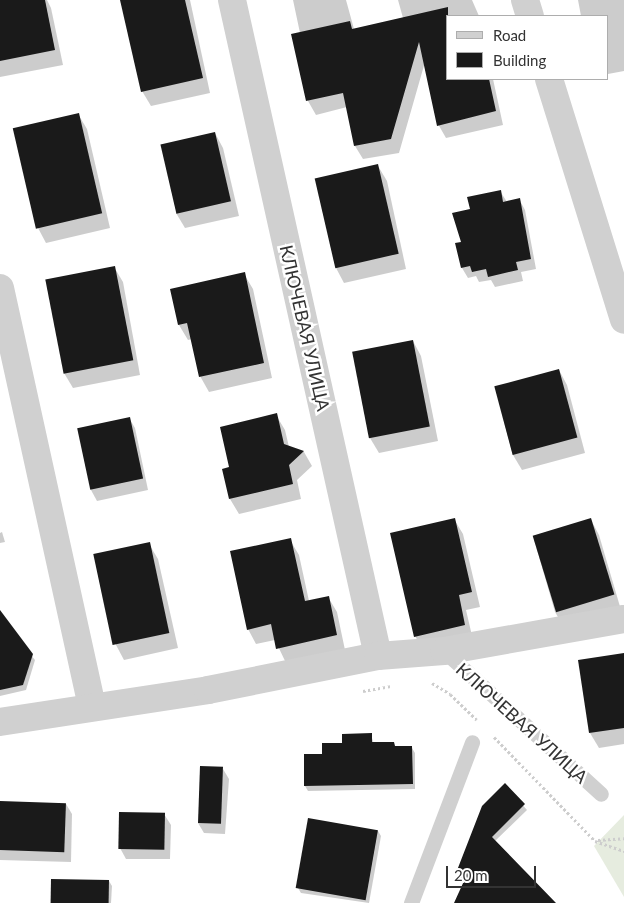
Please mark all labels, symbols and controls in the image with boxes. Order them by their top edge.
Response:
legend [446,15,609,80]
text: Road [493,26,526,44]
text: Building [493,51,546,69]
street label: КЛЮЧЕВАЯ УЛИЦА [275,243,335,413]
street label: КЛЮЧЕВАЯ УЛИЦА [452,658,592,788]
scale bar [449,856,539,888]
text: 20 m [454,866,488,884]

